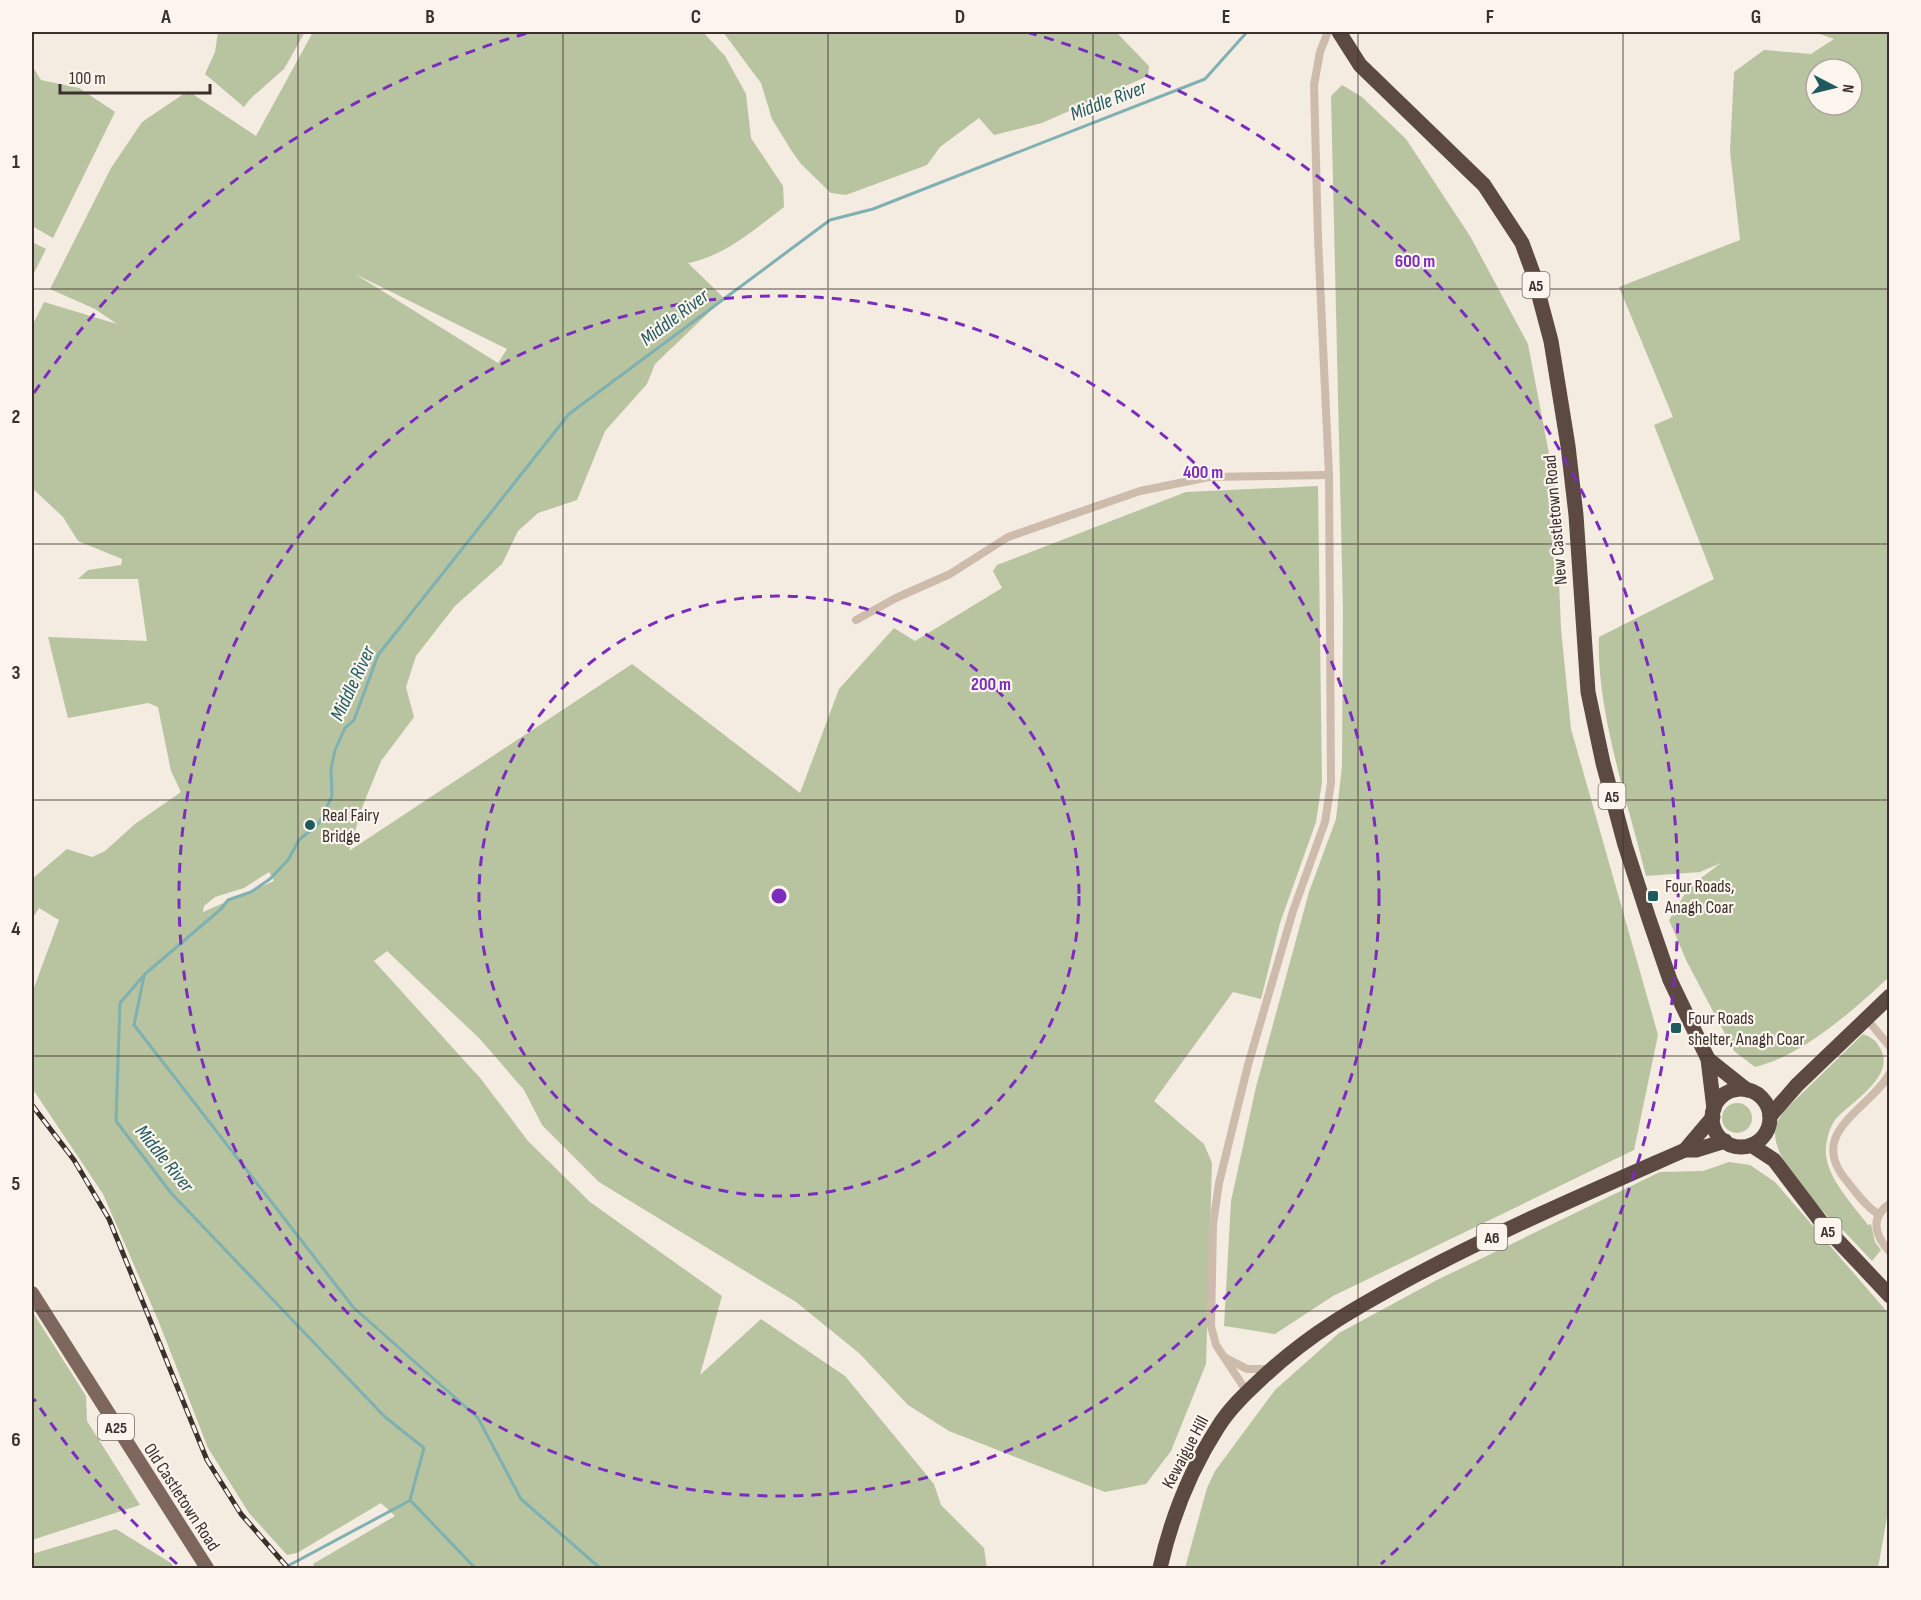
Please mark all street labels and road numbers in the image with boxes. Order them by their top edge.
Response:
road number: A5 [1522,272,1550,298]
street label: New Castletown Road [1539,454,1572,586]
road number: A5 [1598,783,1626,809]
road number: A5 [1814,1218,1842,1244]
road number: A6 [1477,1224,1507,1250]
street label: Kewaigue Hill [1158,1412,1213,1492]
road number: A25 [98,1414,134,1440]
street label: Old Castletown Road [139,1440,224,1555]

